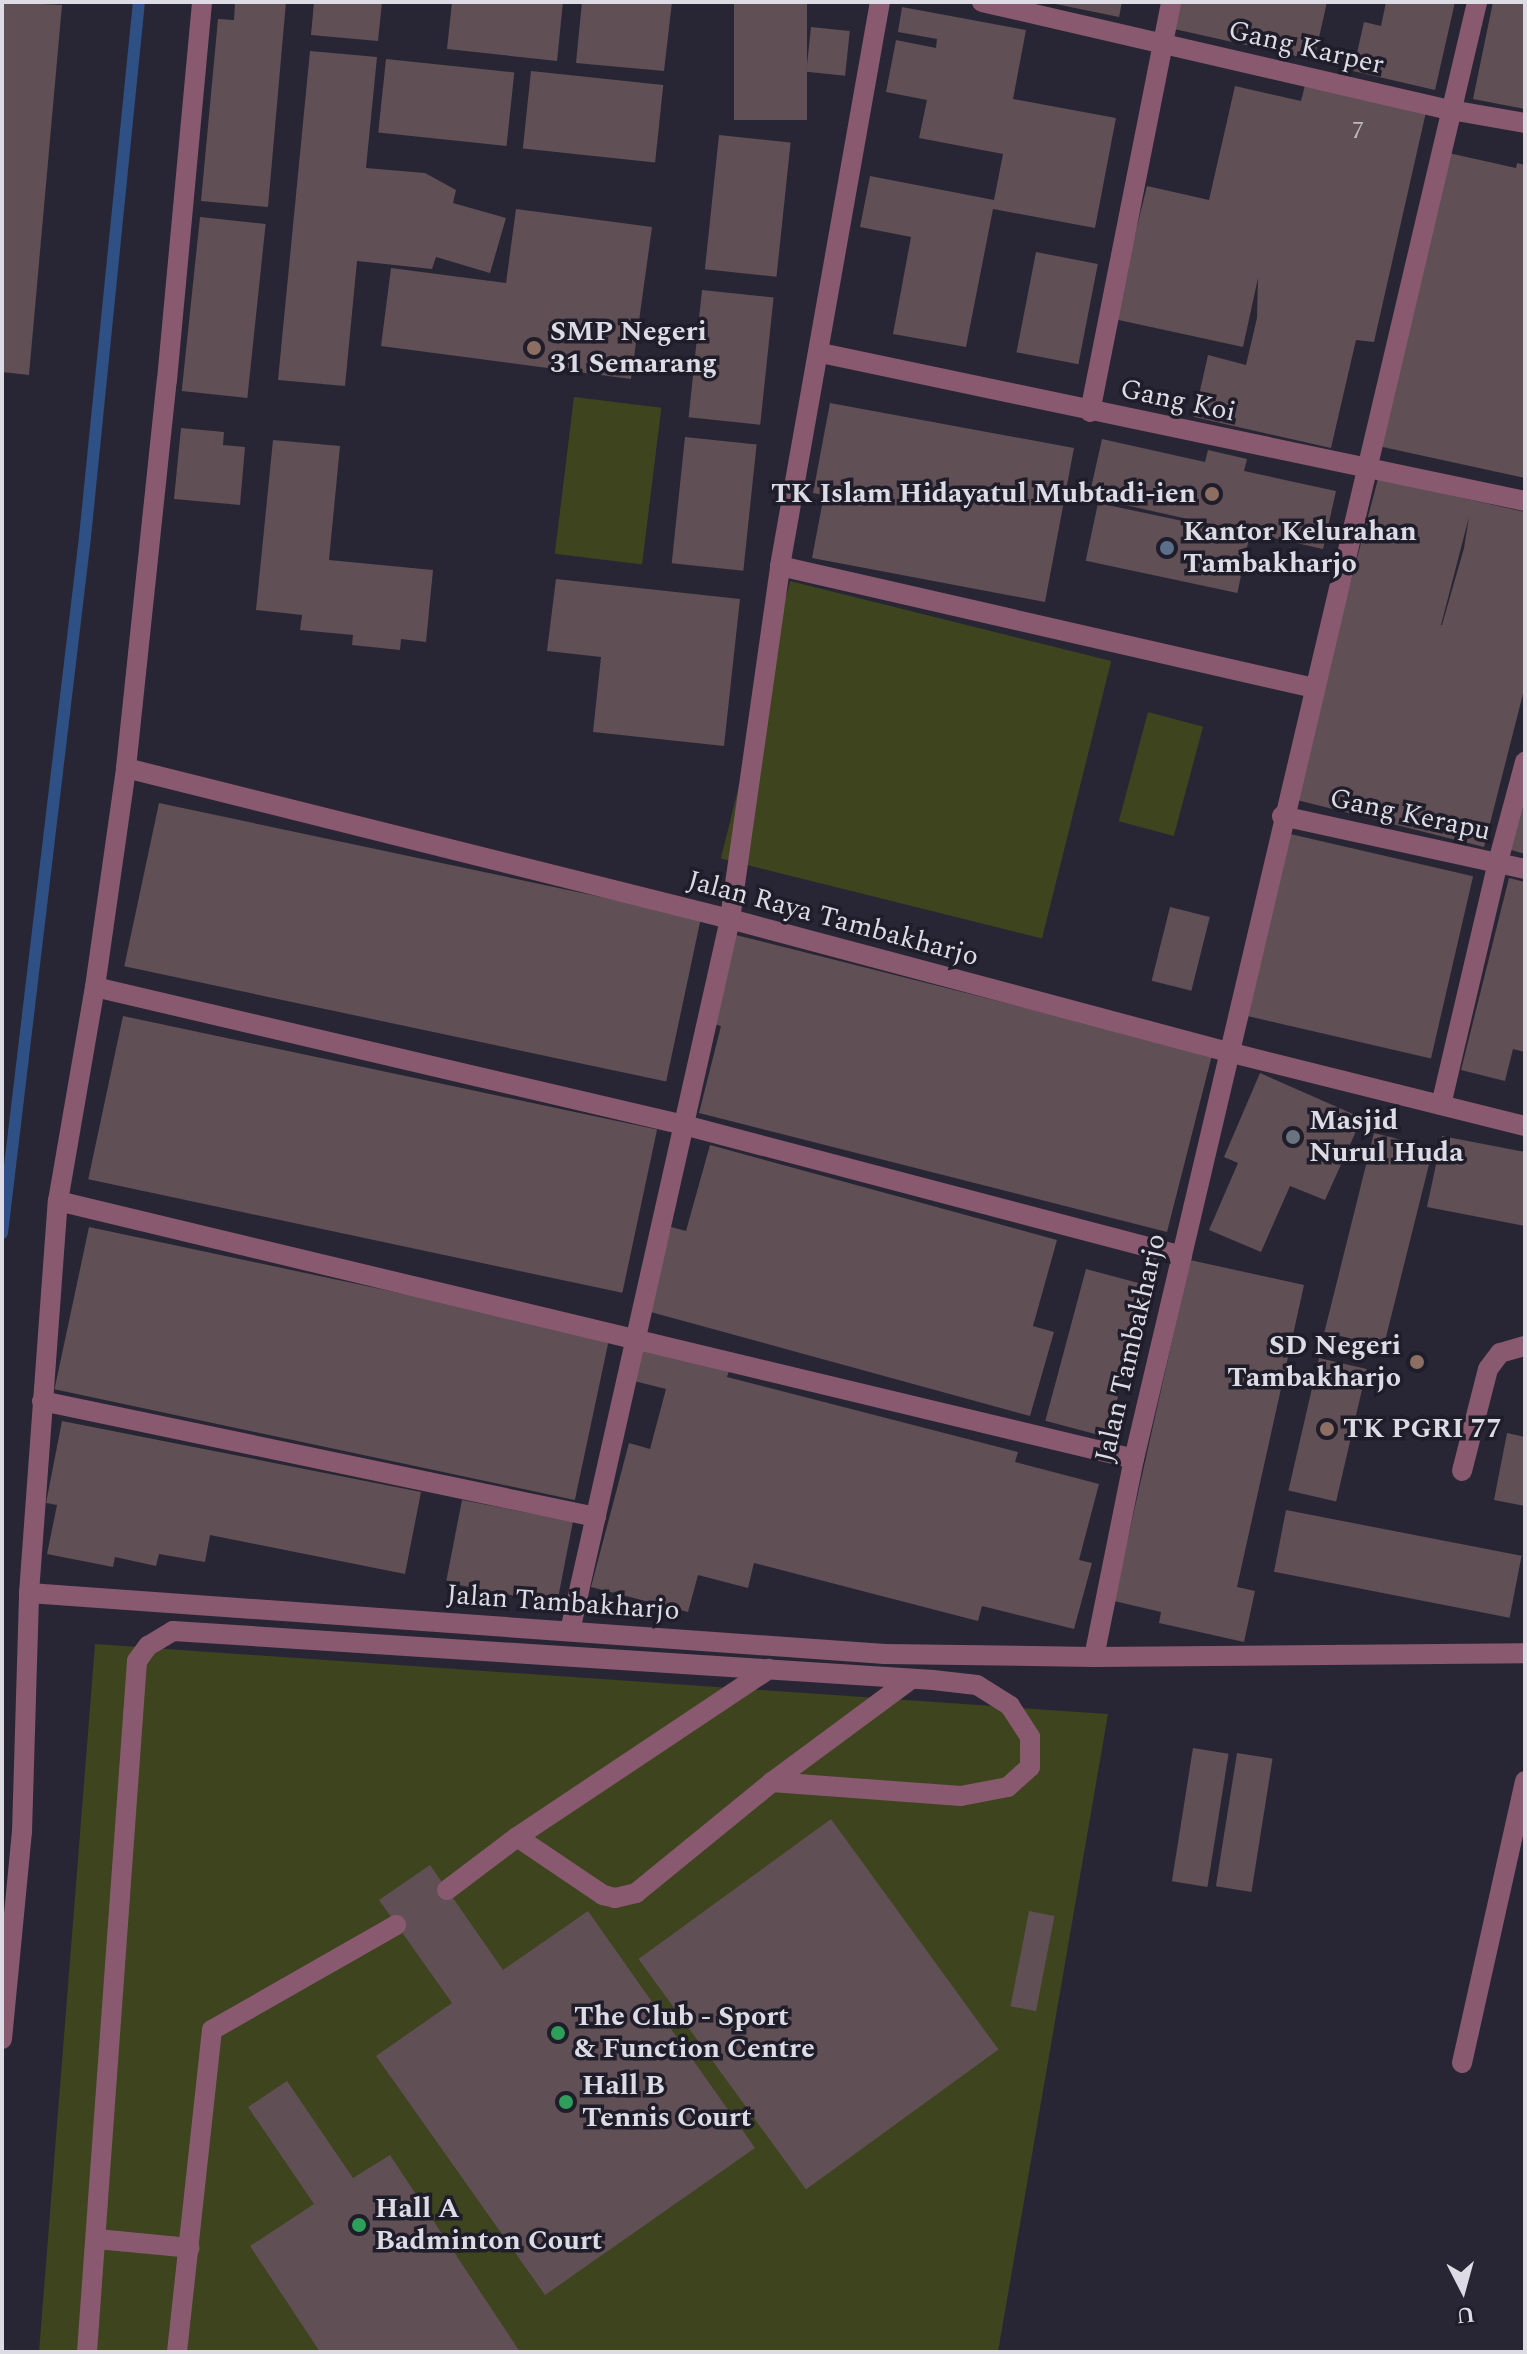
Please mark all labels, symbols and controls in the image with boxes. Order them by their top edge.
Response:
street label: Gang Karper [1225,14,1387,82]
house number: 7 [1352,118,1364,146]
place label: SMP Negeri 31 Semarang [550,315,717,381]
marker: SMP Negeri 31 Semarang [525,339,543,357]
street label: Gang Koi [1117,372,1239,430]
place label: TK Islam Hidayatul Mubtadi-ien [771,477,1196,511]
marker: TK Islam Hidayatul Mubtadi-ien [1203,485,1221,503]
place label: Kantor Kelurahan Tambakharjo [1183,515,1417,581]
marker: Kantor Kelurahan Tambakharjo [1158,539,1176,557]
street label: Gang Kerapu [1327,782,1493,848]
street label: Jalan Raya Tambakharjo [684,864,982,974]
place label: Masjid Nurul Huda [1309,1104,1464,1170]
marker: Masjid Nurul Huda [1284,1128,1302,1146]
street label: Jalan Tambakharjo [1088,1230,1174,1466]
place label: SD Negeri Tambakharjo [1227,1329,1401,1395]
marker: SD Negeri Tambakharjo [1408,1353,1426,1371]
place label: TK PGRI 77 [1343,1412,1502,1446]
marker: TK PGRI 77 [1318,1420,1336,1438]
street label: Jalan Tambakharjo [445,1578,681,1628]
place label: The Club - Sport & Function Centre [574,2000,815,2066]
marker: The Club - Sport & Function Centre [549,2024,567,2042]
place label: Hall B Tennis Court [582,2069,752,2135]
marker: Hall B Tennis Court [557,2093,575,2111]
place label: Hall A Badminton Court [375,2192,602,2258]
marker: Hall A Badminton Court [350,2216,368,2234]
north arrow [1423,2250,1503,2330]
text: U [1455,2297,1476,2332]

